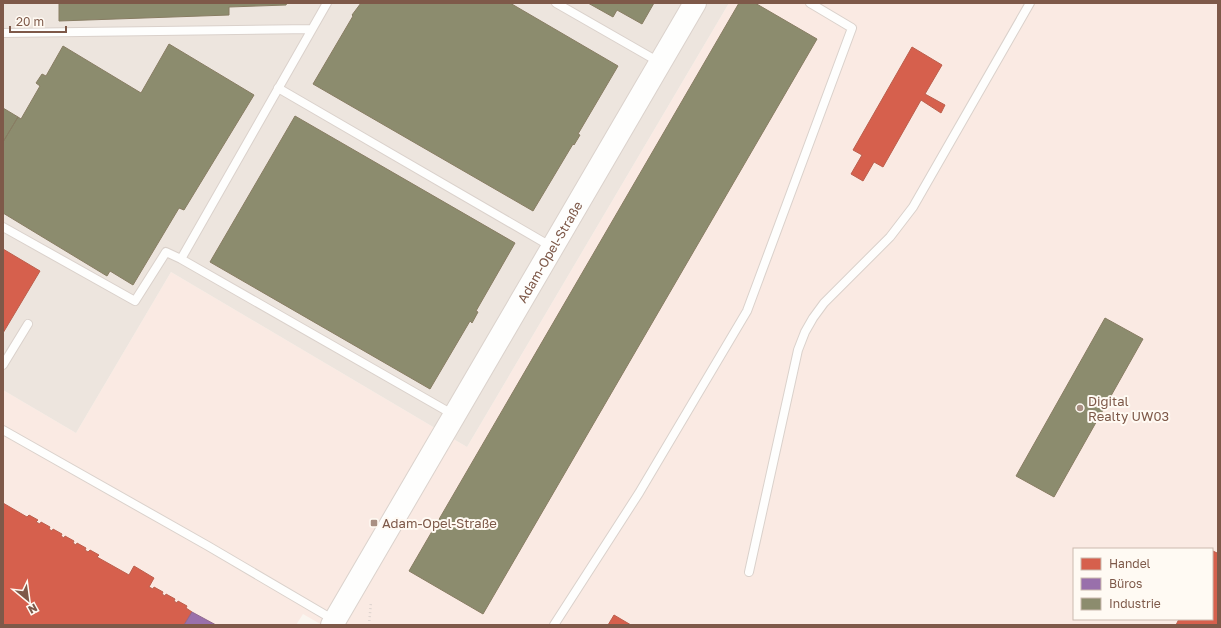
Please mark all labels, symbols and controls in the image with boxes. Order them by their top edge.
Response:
scale bar [10,8,66,34]
text: 20 m [16,14,44,29]
street label: Adam-Opel-Straße [514,198,586,306]
place label: Digital Realty UW03 [1088,393,1169,424]
marker: Digital Realty UW03 [1075,403,1085,413]
place label: Adam-Opel-Straße [382,515,497,531]
marker: Adam-Opel-Straße [369,518,379,528]
legend [1073,548,1213,620]
text: Handel [1109,556,1151,571]
text: Büros [1109,576,1142,591]
north arrow [8,580,48,620]
text: Industrie [1109,596,1161,611]
text: N [26,601,40,617]

